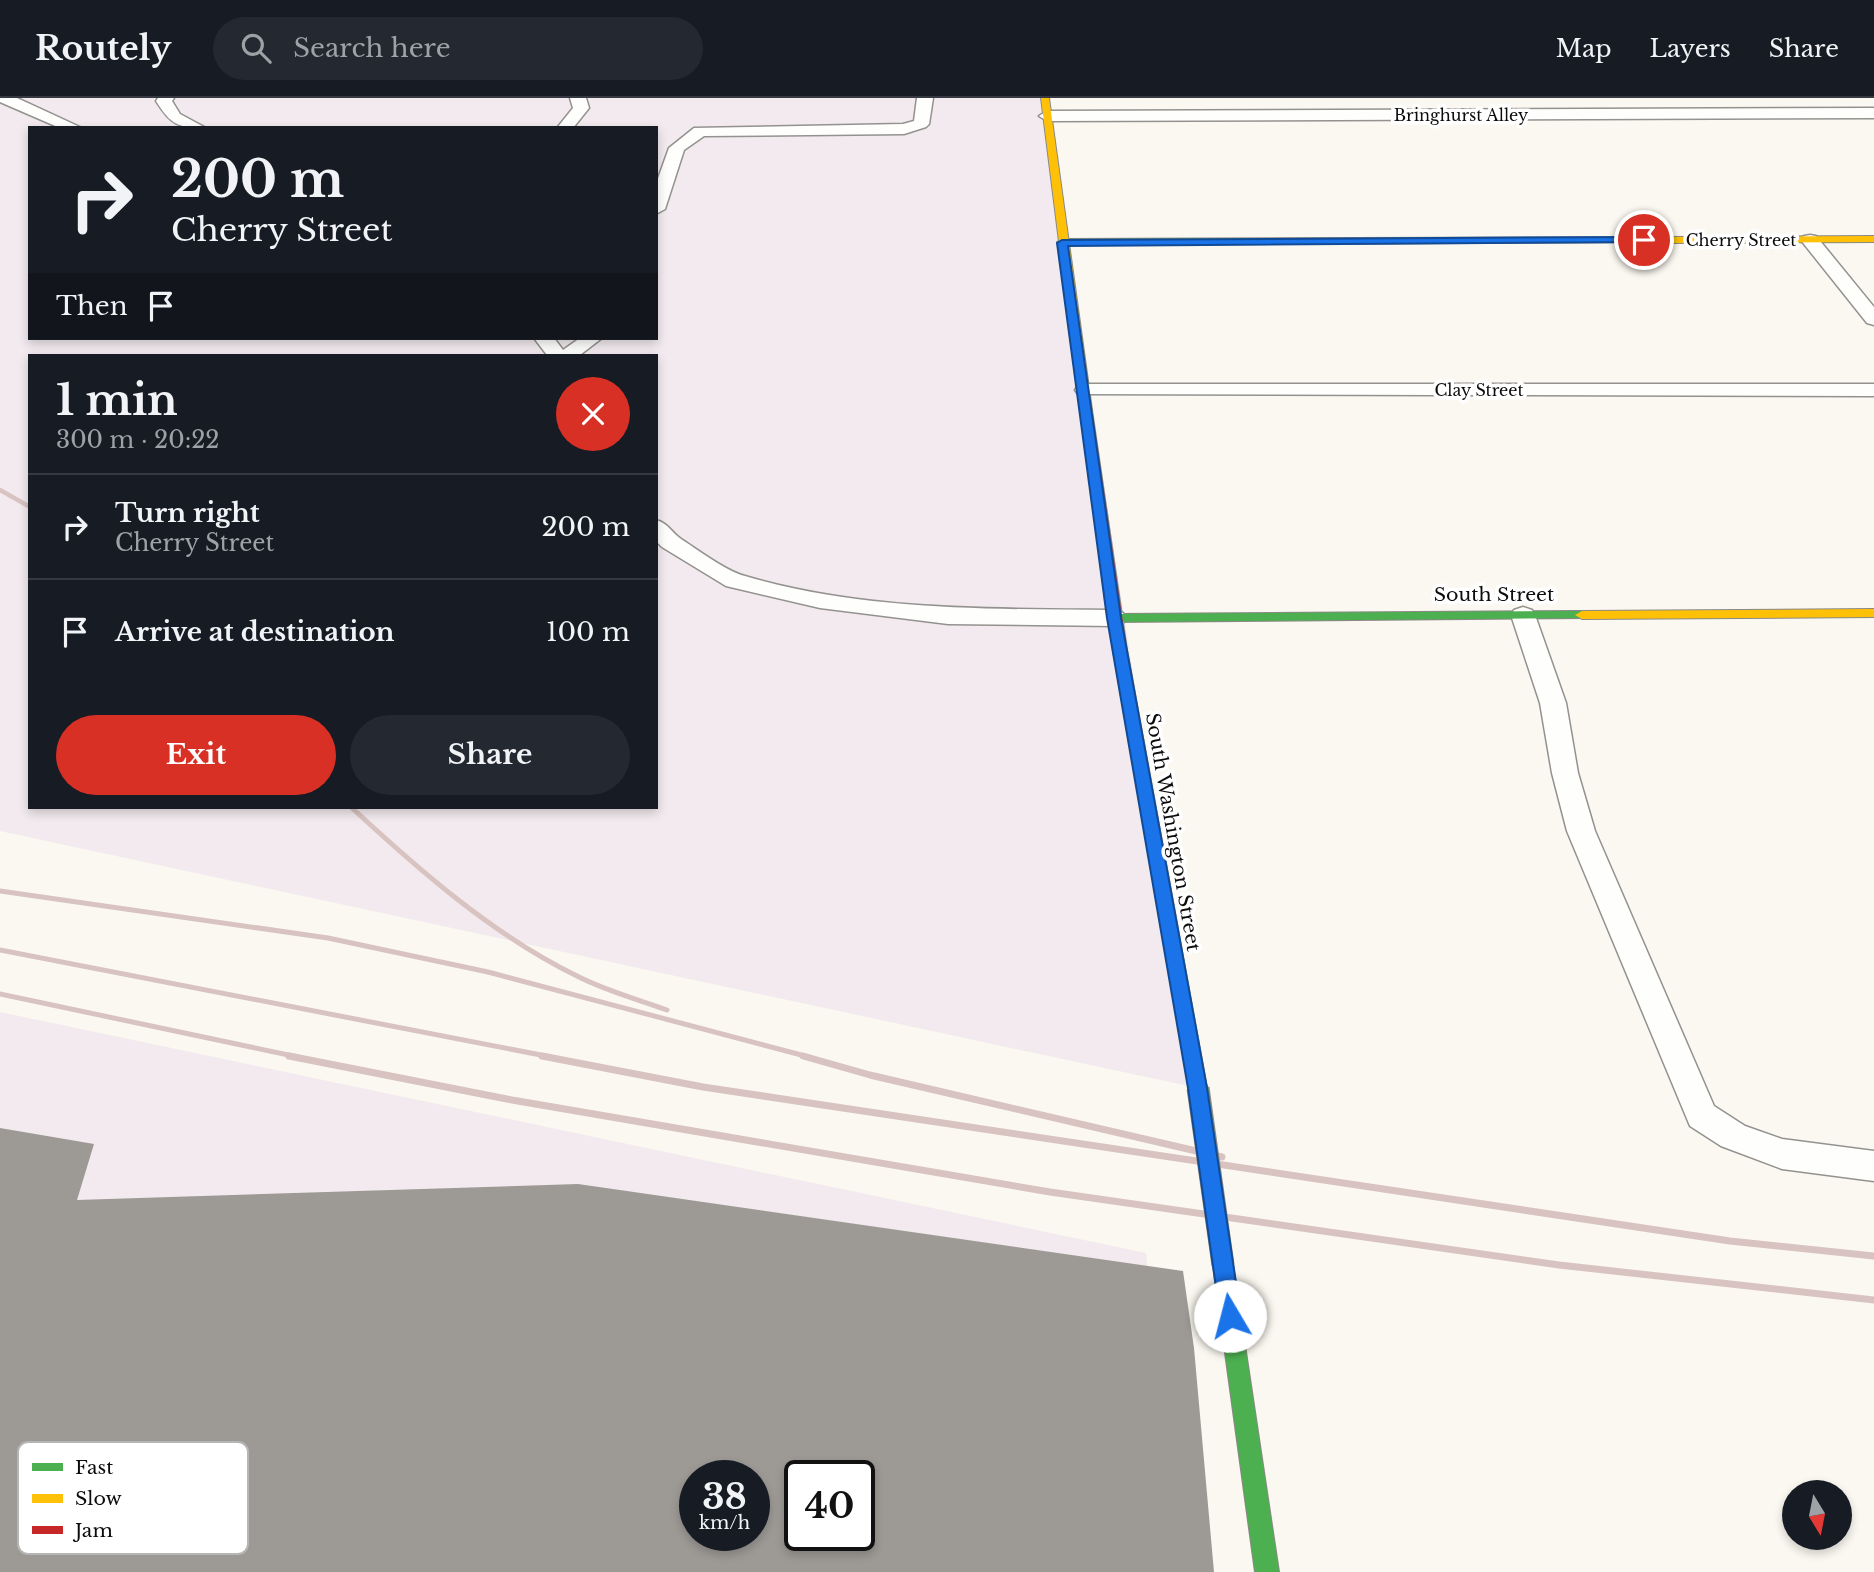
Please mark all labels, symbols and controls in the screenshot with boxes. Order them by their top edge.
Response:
search box [213,17,703,80]
text: Routely [35,28,171,69]
icon: search [237,29,275,67]
text: Search here [293,32,451,64]
text: Map [1556,34,1612,63]
text: Layers [1650,34,1731,63]
text: Share [1769,34,1839,63]
street label: Bringhurst Alley [1394,105,1529,125]
text: 200 m [171,149,344,210]
icon: right [56,154,147,245]
text: Cherry Street [171,210,392,250]
pin [1614,210,1674,270]
icon: arrive [1625,221,1663,259]
street label: Cherry Street [1686,230,1796,250]
icon: arrive [142,287,180,325]
text: Then [56,290,128,322]
text: 1 min [56,374,178,426]
button: close [556,377,630,451]
street label: Clay Street [1434,380,1524,400]
text: 300 m · 20:22 [56,426,220,454]
text: Turn right [115,497,260,529]
icon: right [56,508,94,546]
text: 200 m [541,511,630,543]
text: Cherry Street [115,529,274,557]
street label: South Street [1434,583,1555,606]
icon: arrive [56,613,94,651]
text: Arrive at destination [115,616,395,648]
text: 100 m [546,616,630,648]
street label: South Washington Street [1141,711,1205,954]
button: Exit [56,715,336,795]
button: Share [350,715,630,795]
position arrow [1193,1279,1267,1353]
legend [18,1442,248,1554]
text: Fast [75,1456,114,1479]
speed limit sign: 40 [784,1460,875,1551]
text: 38 [702,1475,747,1518]
north arrow [1782,1480,1852,1550]
map controls [1782,1480,1852,1550]
text: Slow [75,1487,122,1510]
text: km/h [699,1512,750,1534]
text: Jam [72,1519,113,1542]

